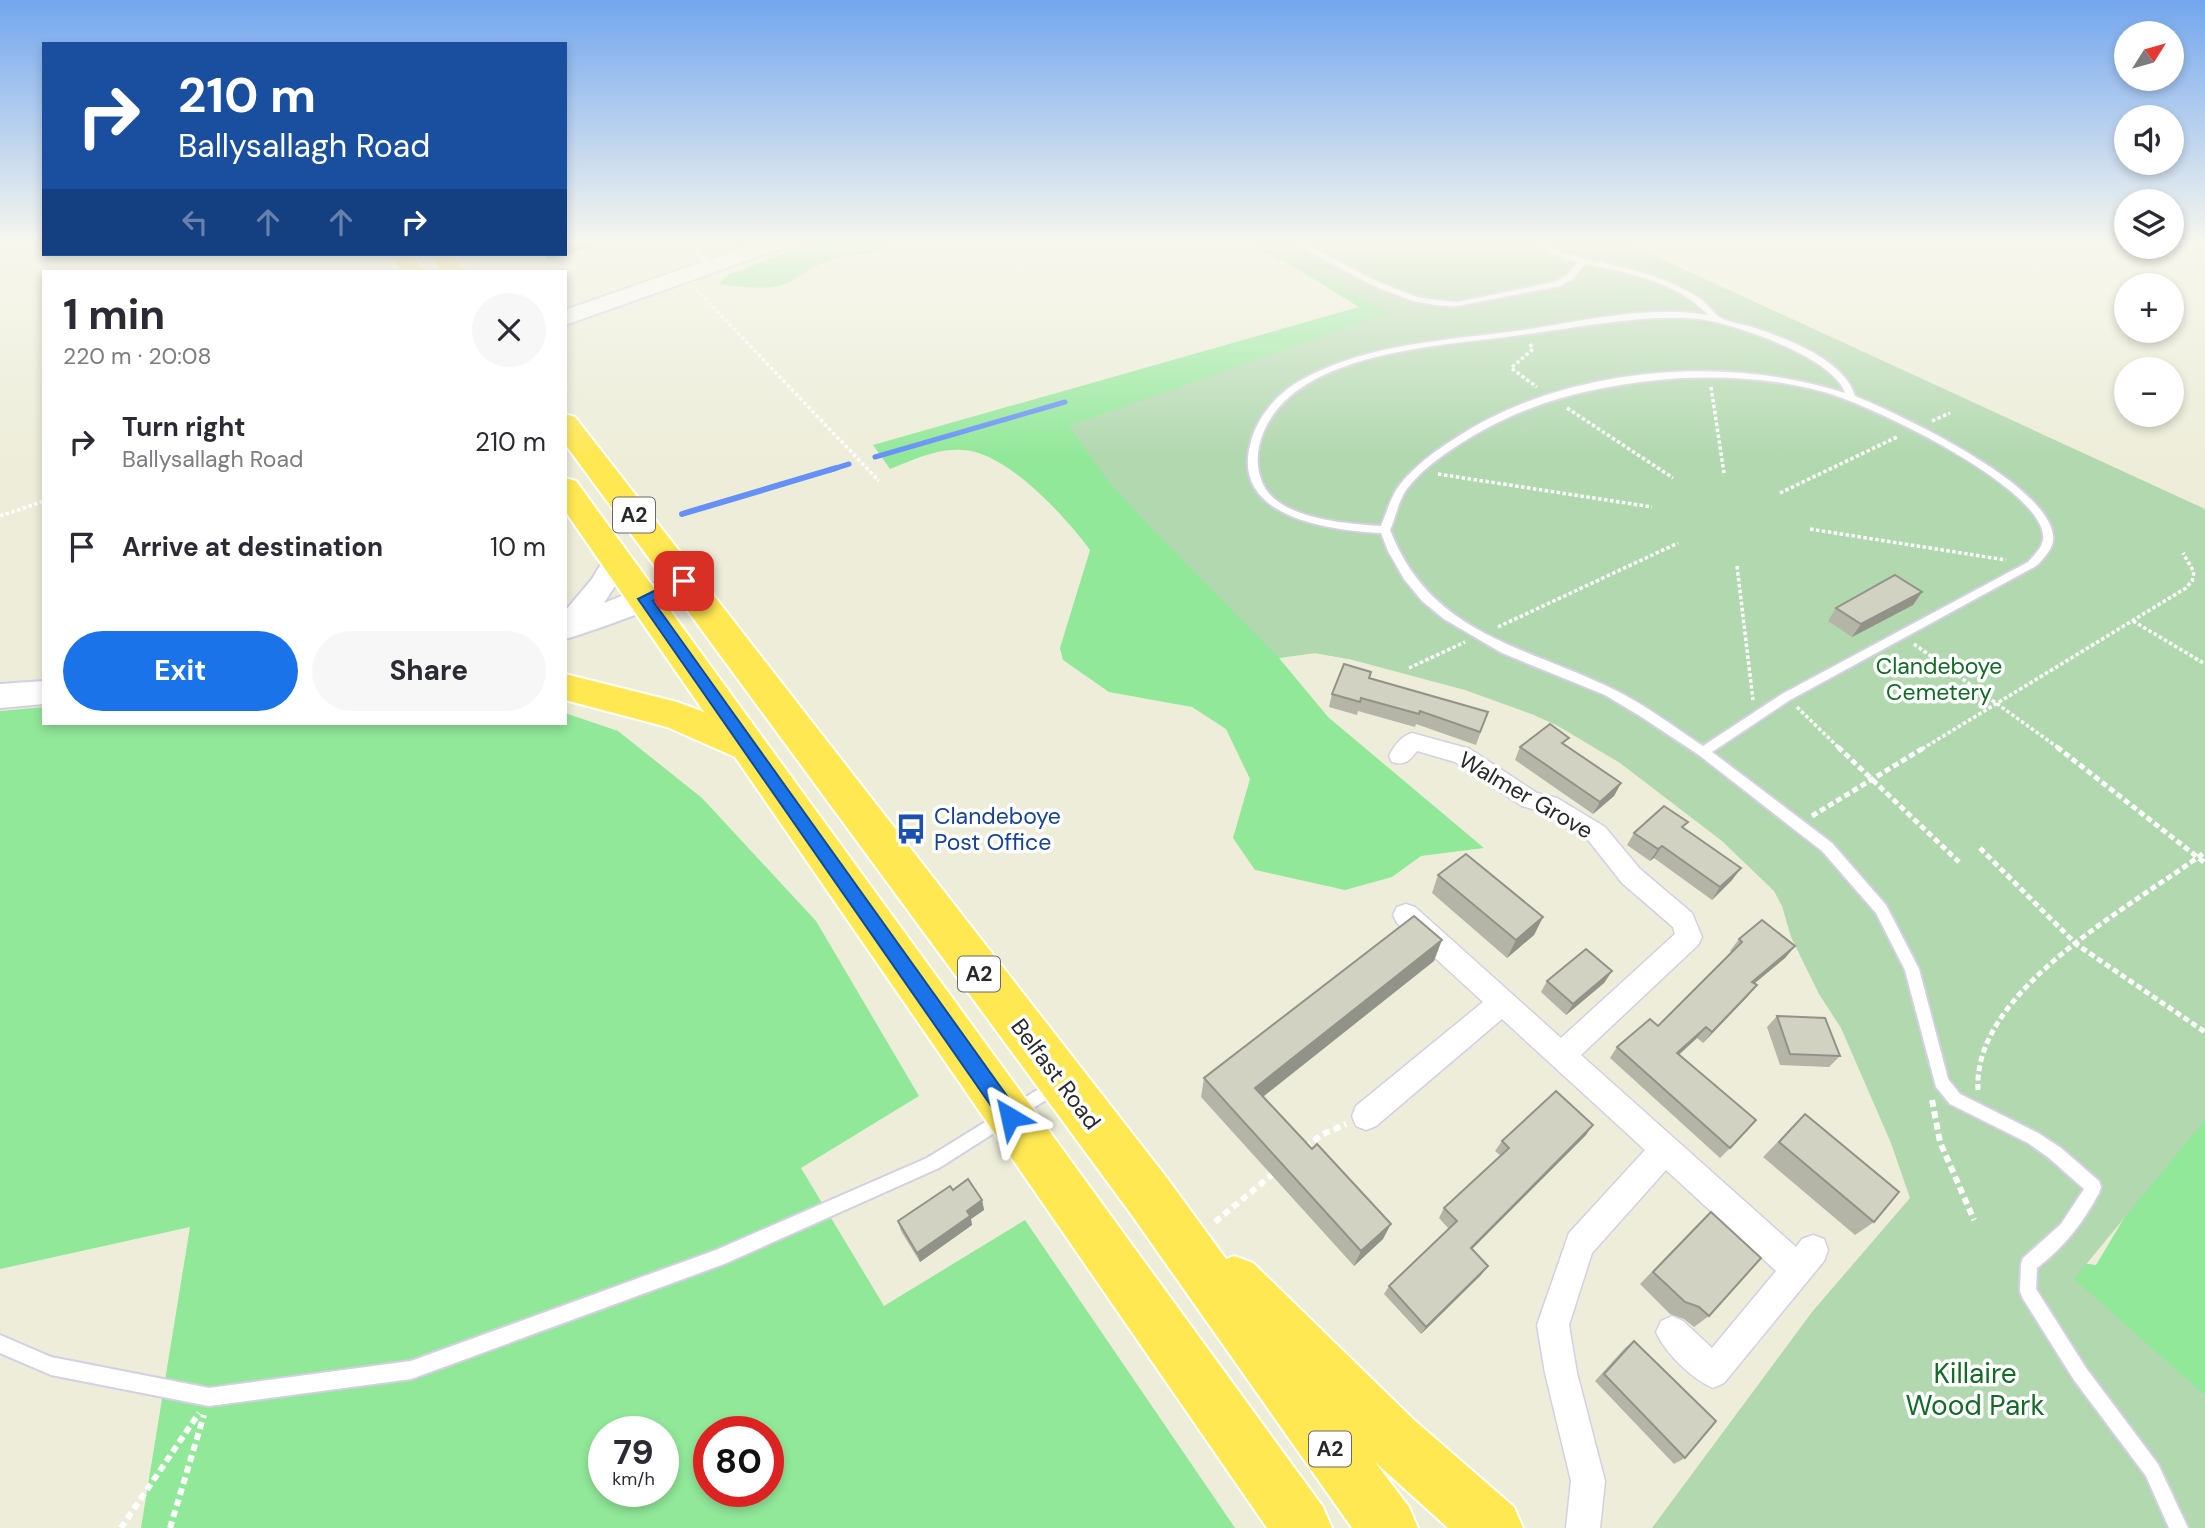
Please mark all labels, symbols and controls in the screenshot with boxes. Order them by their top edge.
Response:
north arrow [2114,21,2184,91]
map controls [2114,21,2184,427]
text: 210 m [178,63,316,127]
icon: right [63,70,154,161]
button: sound [2114,105,2184,175]
text: Ballysallagh Road [178,125,430,167]
button: layers [2114,189,2184,259]
icon: left [176,203,214,241]
icon: ahead [249,203,287,241]
icon: ahead [322,203,360,241]
icon: right [395,203,433,241]
button: + [2114,273,2184,343]
text: 1 min [63,287,165,342]
button: close [472,293,546,367]
text: 220 m · 20:08 [63,341,212,371]
button: − [2114,357,2184,427]
text: Turn right [122,410,246,444]
icon: right [63,423,101,461]
text: 210 m [475,425,546,459]
text: Ballysallagh Road [122,444,303,474]
road number: A2 [613,498,655,532]
icon: arrive [63,528,101,566]
text: Arrive at destination [122,530,383,564]
text: 10 m [490,530,546,564]
pin [654,551,714,611]
icon: arrive [665,562,703,600]
button: Exit [63,631,298,711]
button: Share [312,631,546,711]
park label: Clandeboye Cemetery [1876,651,2002,707]
street label: Walmer Grove [1453,744,1599,846]
place label: Clandeboye Post Office [934,801,1061,857]
bus stop icon: Clandeboye Post Office [894,812,928,846]
road number: A2 [958,956,1000,992]
street label: Belfast Road [1004,1012,1108,1136]
position arrow [973,1080,1047,1154]
park label: Killaire Wood Park [1905,1355,2045,1424]
speed limit sign: 80 [693,1416,784,1507]
text: 79 [613,1429,654,1475]
road number: A2 [1309,1432,1351,1466]
text: km/h [612,1467,655,1491]

